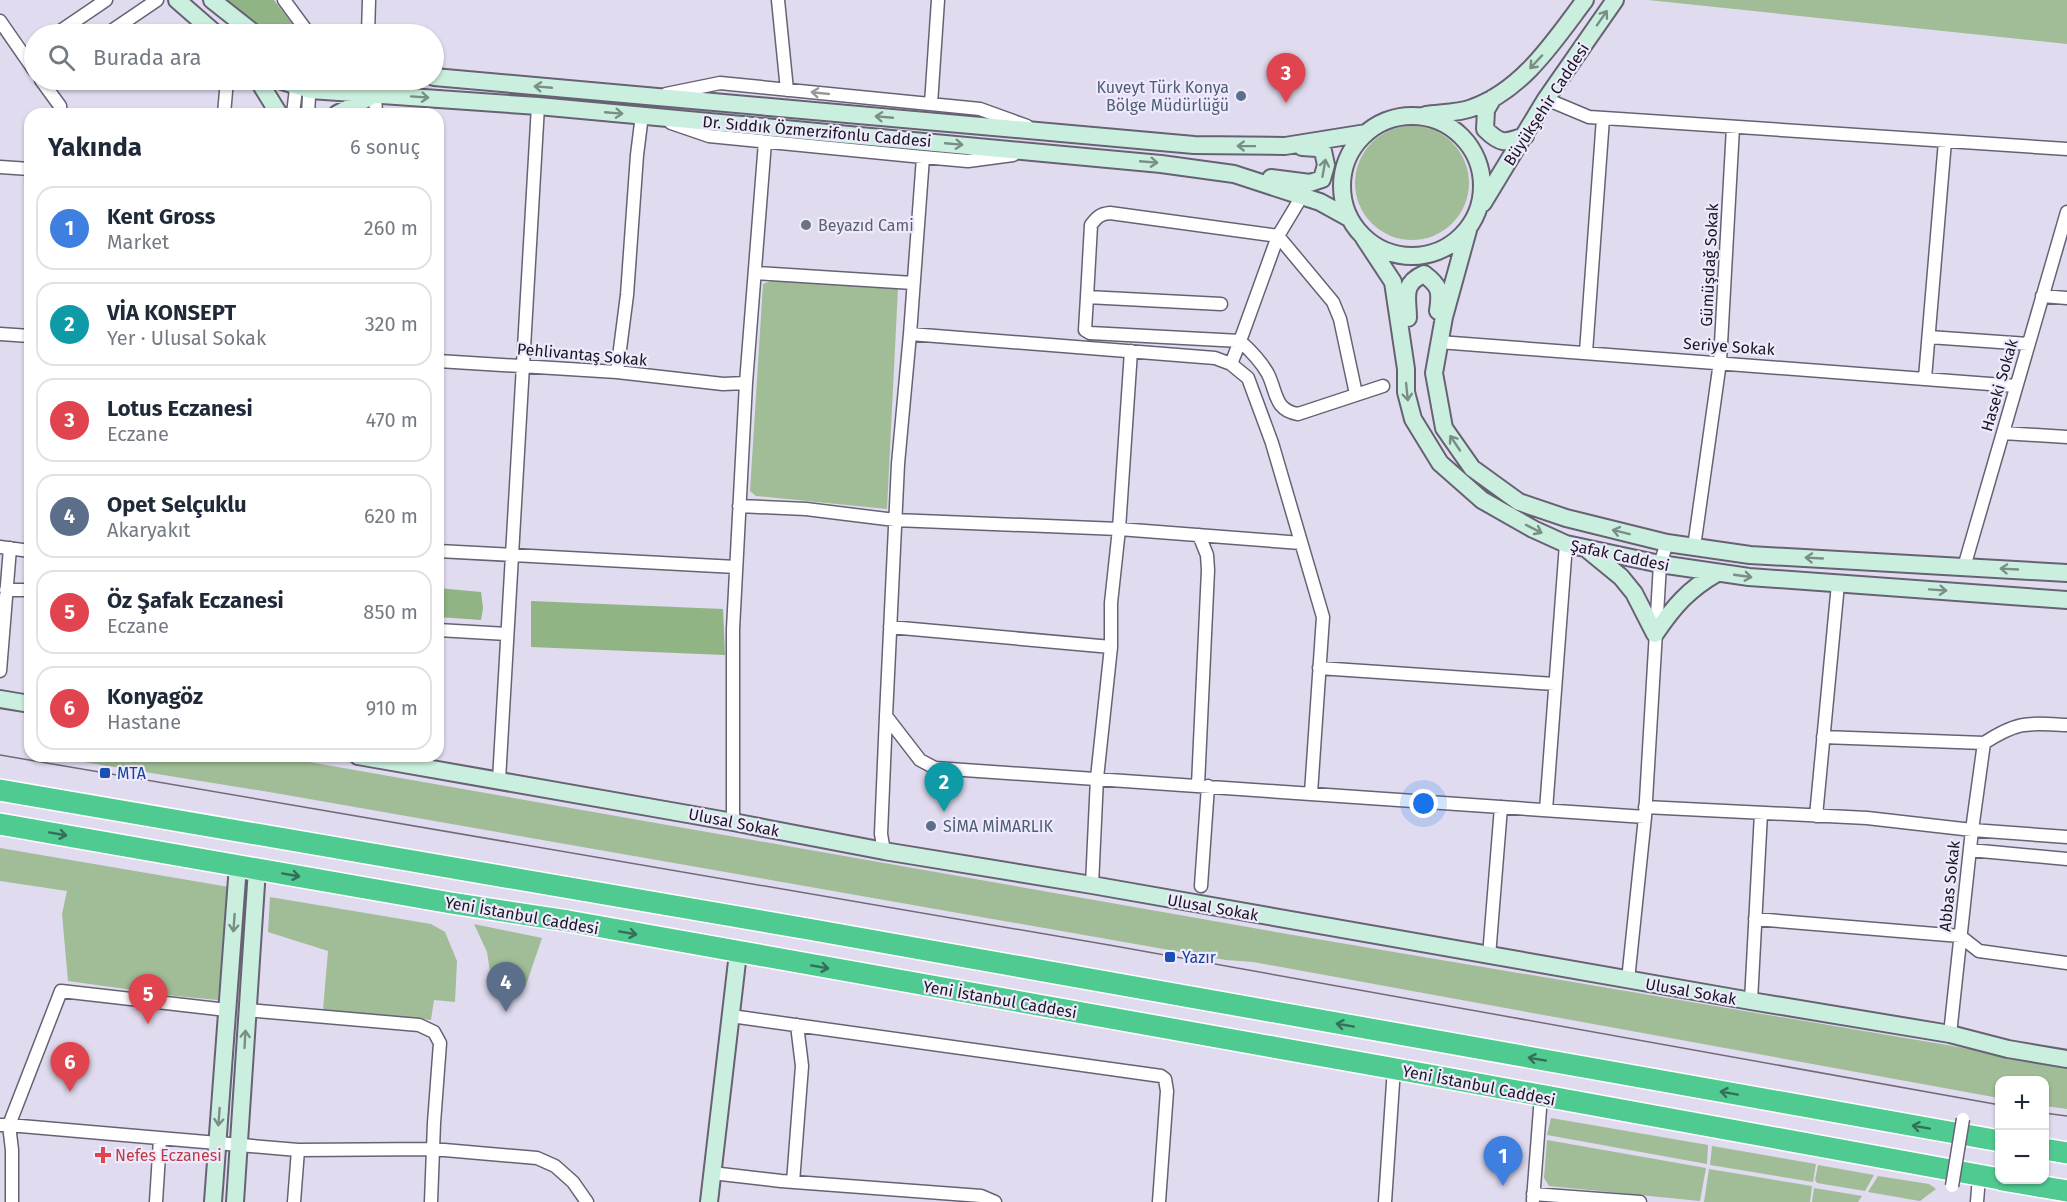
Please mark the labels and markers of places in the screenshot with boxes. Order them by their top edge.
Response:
pin: 3 [1266,54,1306,103]
place label: Kuveyt Türk Konya Bölge Müdürlüğü [1096,78,1229,115]
marker: Kuveyt Türk Konya Bölge Müdürlüğü [1234,89,1248,103]
place label: Beyazıd Cami [818,216,914,235]
marker: Beyazıd Cami [799,218,813,232]
pin: 2 [924,762,964,812]
place label: MTA [117,764,147,783]
marker: MTA [98,766,112,780]
place label: SİMA MİMARLIK [943,816,1053,836]
marker: SİMA MİMARLIK [924,819,938,833]
place label: Yazır [1182,948,1217,967]
marker: Yazır [1163,950,1177,964]
pin: 4 [486,962,526,1012]
pin: 5 [128,974,168,1024]
pin: 6 [50,1042,90,1092]
pin: 1 [1484,1136,1522,1186]
place label: Nefes Eczanesi [115,1146,222,1165]
marker: Nefes Eczanesi [96,1148,110,1162]

